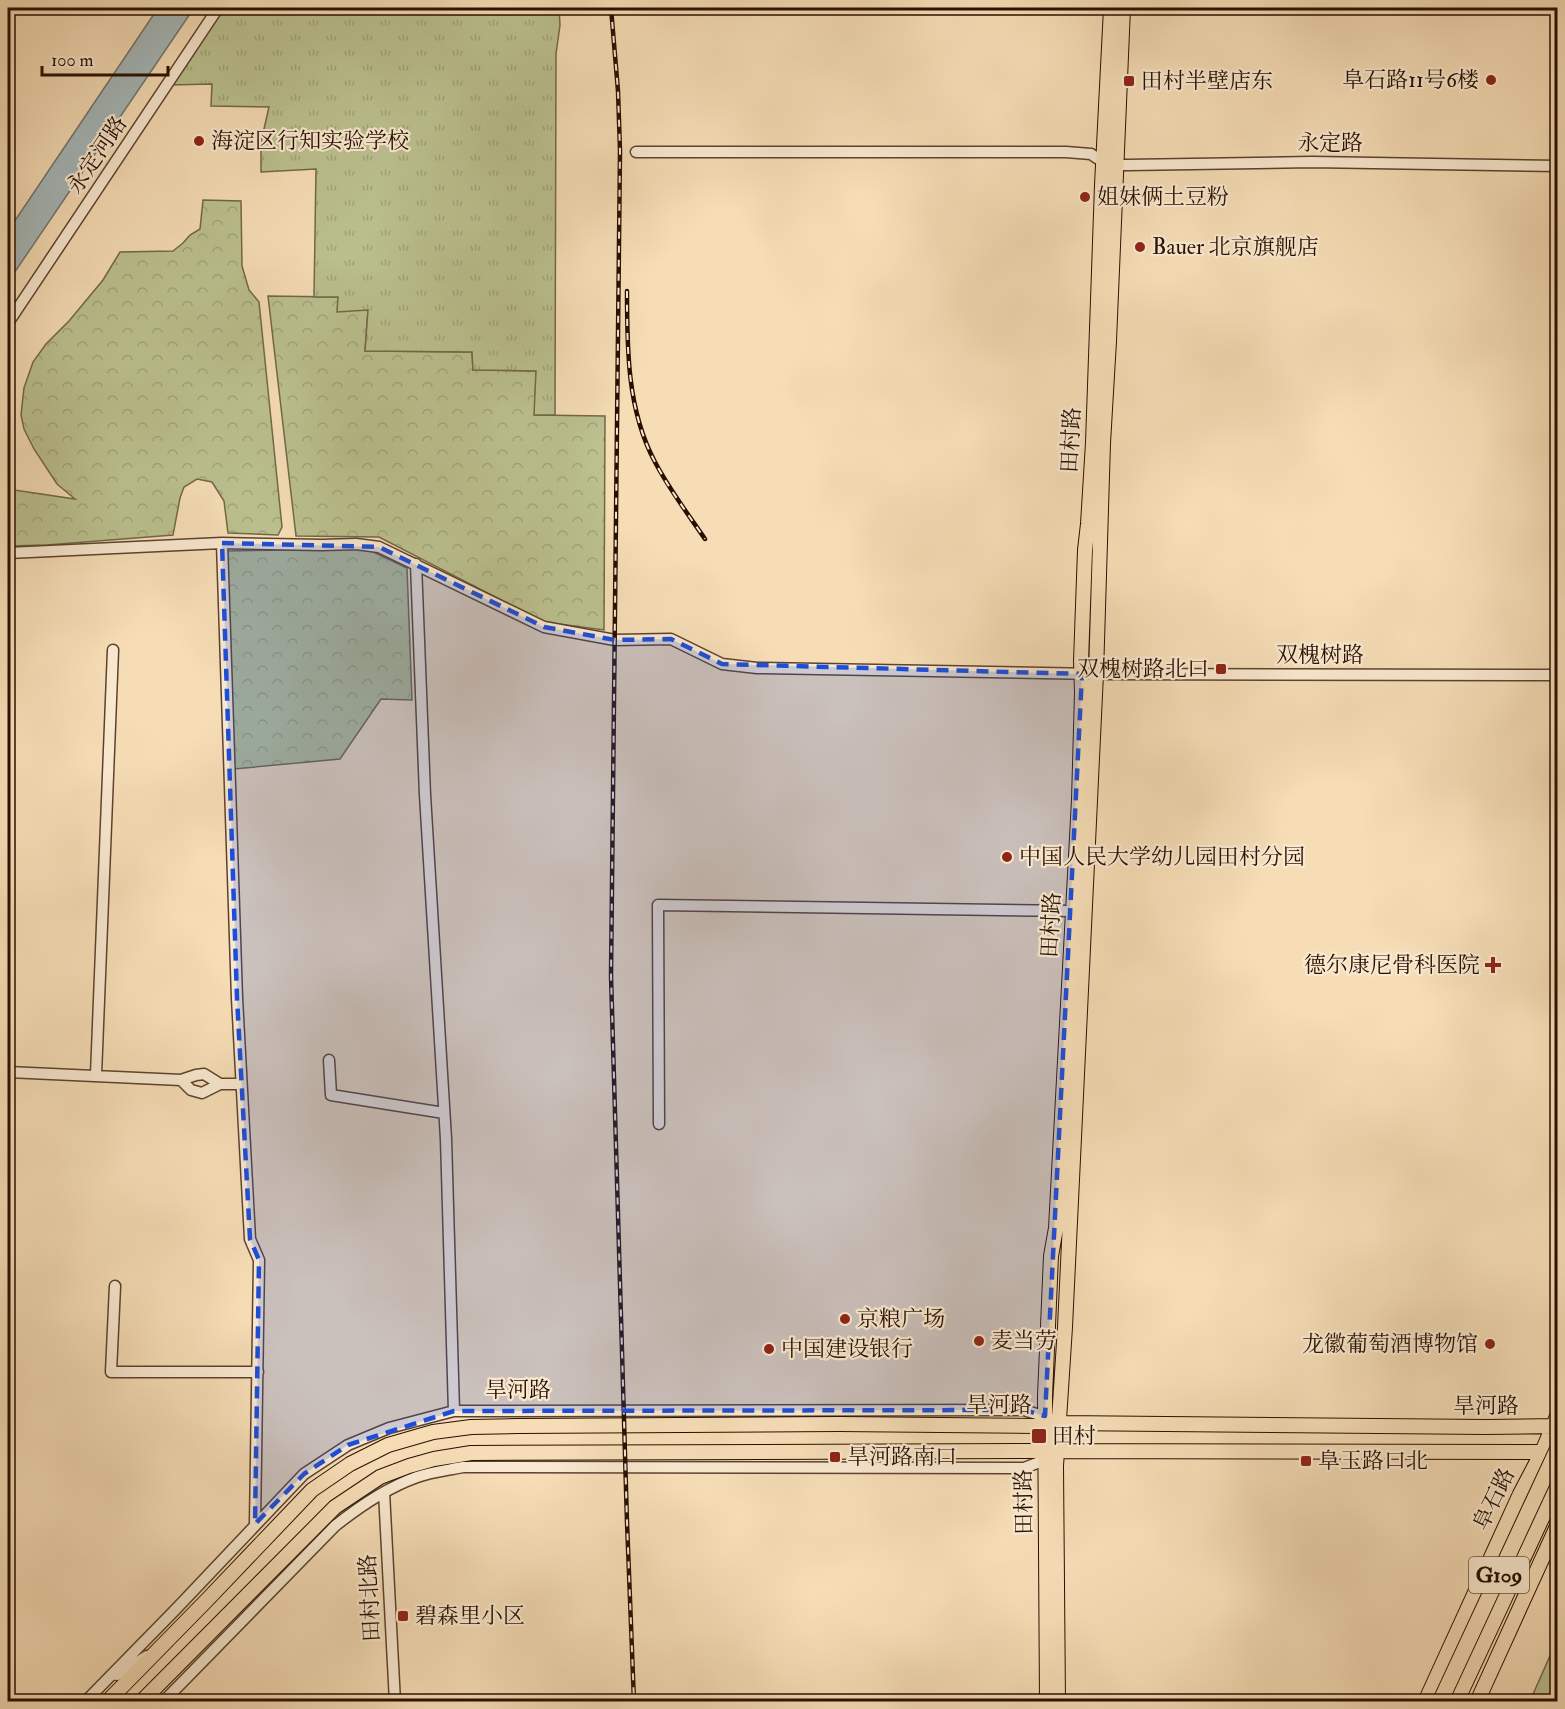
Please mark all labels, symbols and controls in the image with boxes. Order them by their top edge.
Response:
scale bar [42,39,168,77]
text: 100 m [51,49,94,72]
place label: 阜石路11号6楼 [1342,66,1479,94]
place label: 田村半壁店东 [1141,67,1273,95]
marker: 阜石路11号6楼 [1484,73,1498,87]
marker: 田村半壁店东 [1122,74,1136,88]
street label: 永定河路 [61,111,133,199]
place label: 海淀区行知实验学校 [211,127,409,155]
street label: 永定路 [1297,129,1363,157]
marker: 海淀区行知实验学校 [192,134,206,148]
place label: 姐妹俩土豆粉 [1097,183,1229,211]
marker: 姐妹俩土豆粉 [1078,190,1092,204]
place label: Bauer 北京旗舰店 [1152,233,1319,261]
marker: Bauer 北京旗舰店 [1133,240,1147,254]
street label: 田村路 [1055,406,1087,474]
street label: 双槐树路 [1276,641,1364,669]
place label: 双槐树路北口 [1077,655,1209,683]
marker: 双槐树路北口 [1214,662,1228,676]
place label: 中国人民大学幼儿园田村分园 [1019,843,1305,871]
marker: 中国人民大学幼儿园田村分园 [1000,850,1014,864]
street label: 田村路 [1035,891,1067,959]
place label: 德尔康尼骨科医院 [1304,951,1480,979]
marker: 德尔康尼骨科医院 [1484,956,1502,974]
place label: 京粮广场 [857,1305,945,1333]
marker: 京粮广场 [838,1312,852,1326]
place label: 麦当劳 [991,1327,1057,1355]
place label: 龙徽葡萄酒博物馆 [1302,1330,1478,1358]
marker: 麦当劳 [972,1334,986,1348]
place label: 中国建设银行 [781,1335,913,1363]
marker: 龙徽葡萄酒博物馆 [1483,1337,1497,1351]
marker: 中国建设银行 [762,1342,776,1356]
street label: 旱河路 [485,1376,551,1404]
street label: 旱河路 [966,1391,1032,1419]
street label: 旱河路 [1453,1392,1519,1420]
place label: 田村 [1052,1422,1096,1450]
marker: 田村 [1030,1427,1048,1445]
place label: 旱河路南口 [847,1443,957,1471]
place label: 阜玉路口北 [1318,1447,1428,1475]
marker: 旱河路南口 [828,1450,842,1464]
marker: 阜玉路口北 [1299,1454,1313,1468]
street label: 阜石路 [1467,1463,1521,1535]
street label: 田村路 [1009,1469,1039,1535]
street label: 田村北路 [354,1553,386,1643]
road number: G109 [1469,1557,1529,1593]
place label: 碧森里小区 [415,1602,525,1630]
marker: 碧森里小区 [396,1609,410,1623]

